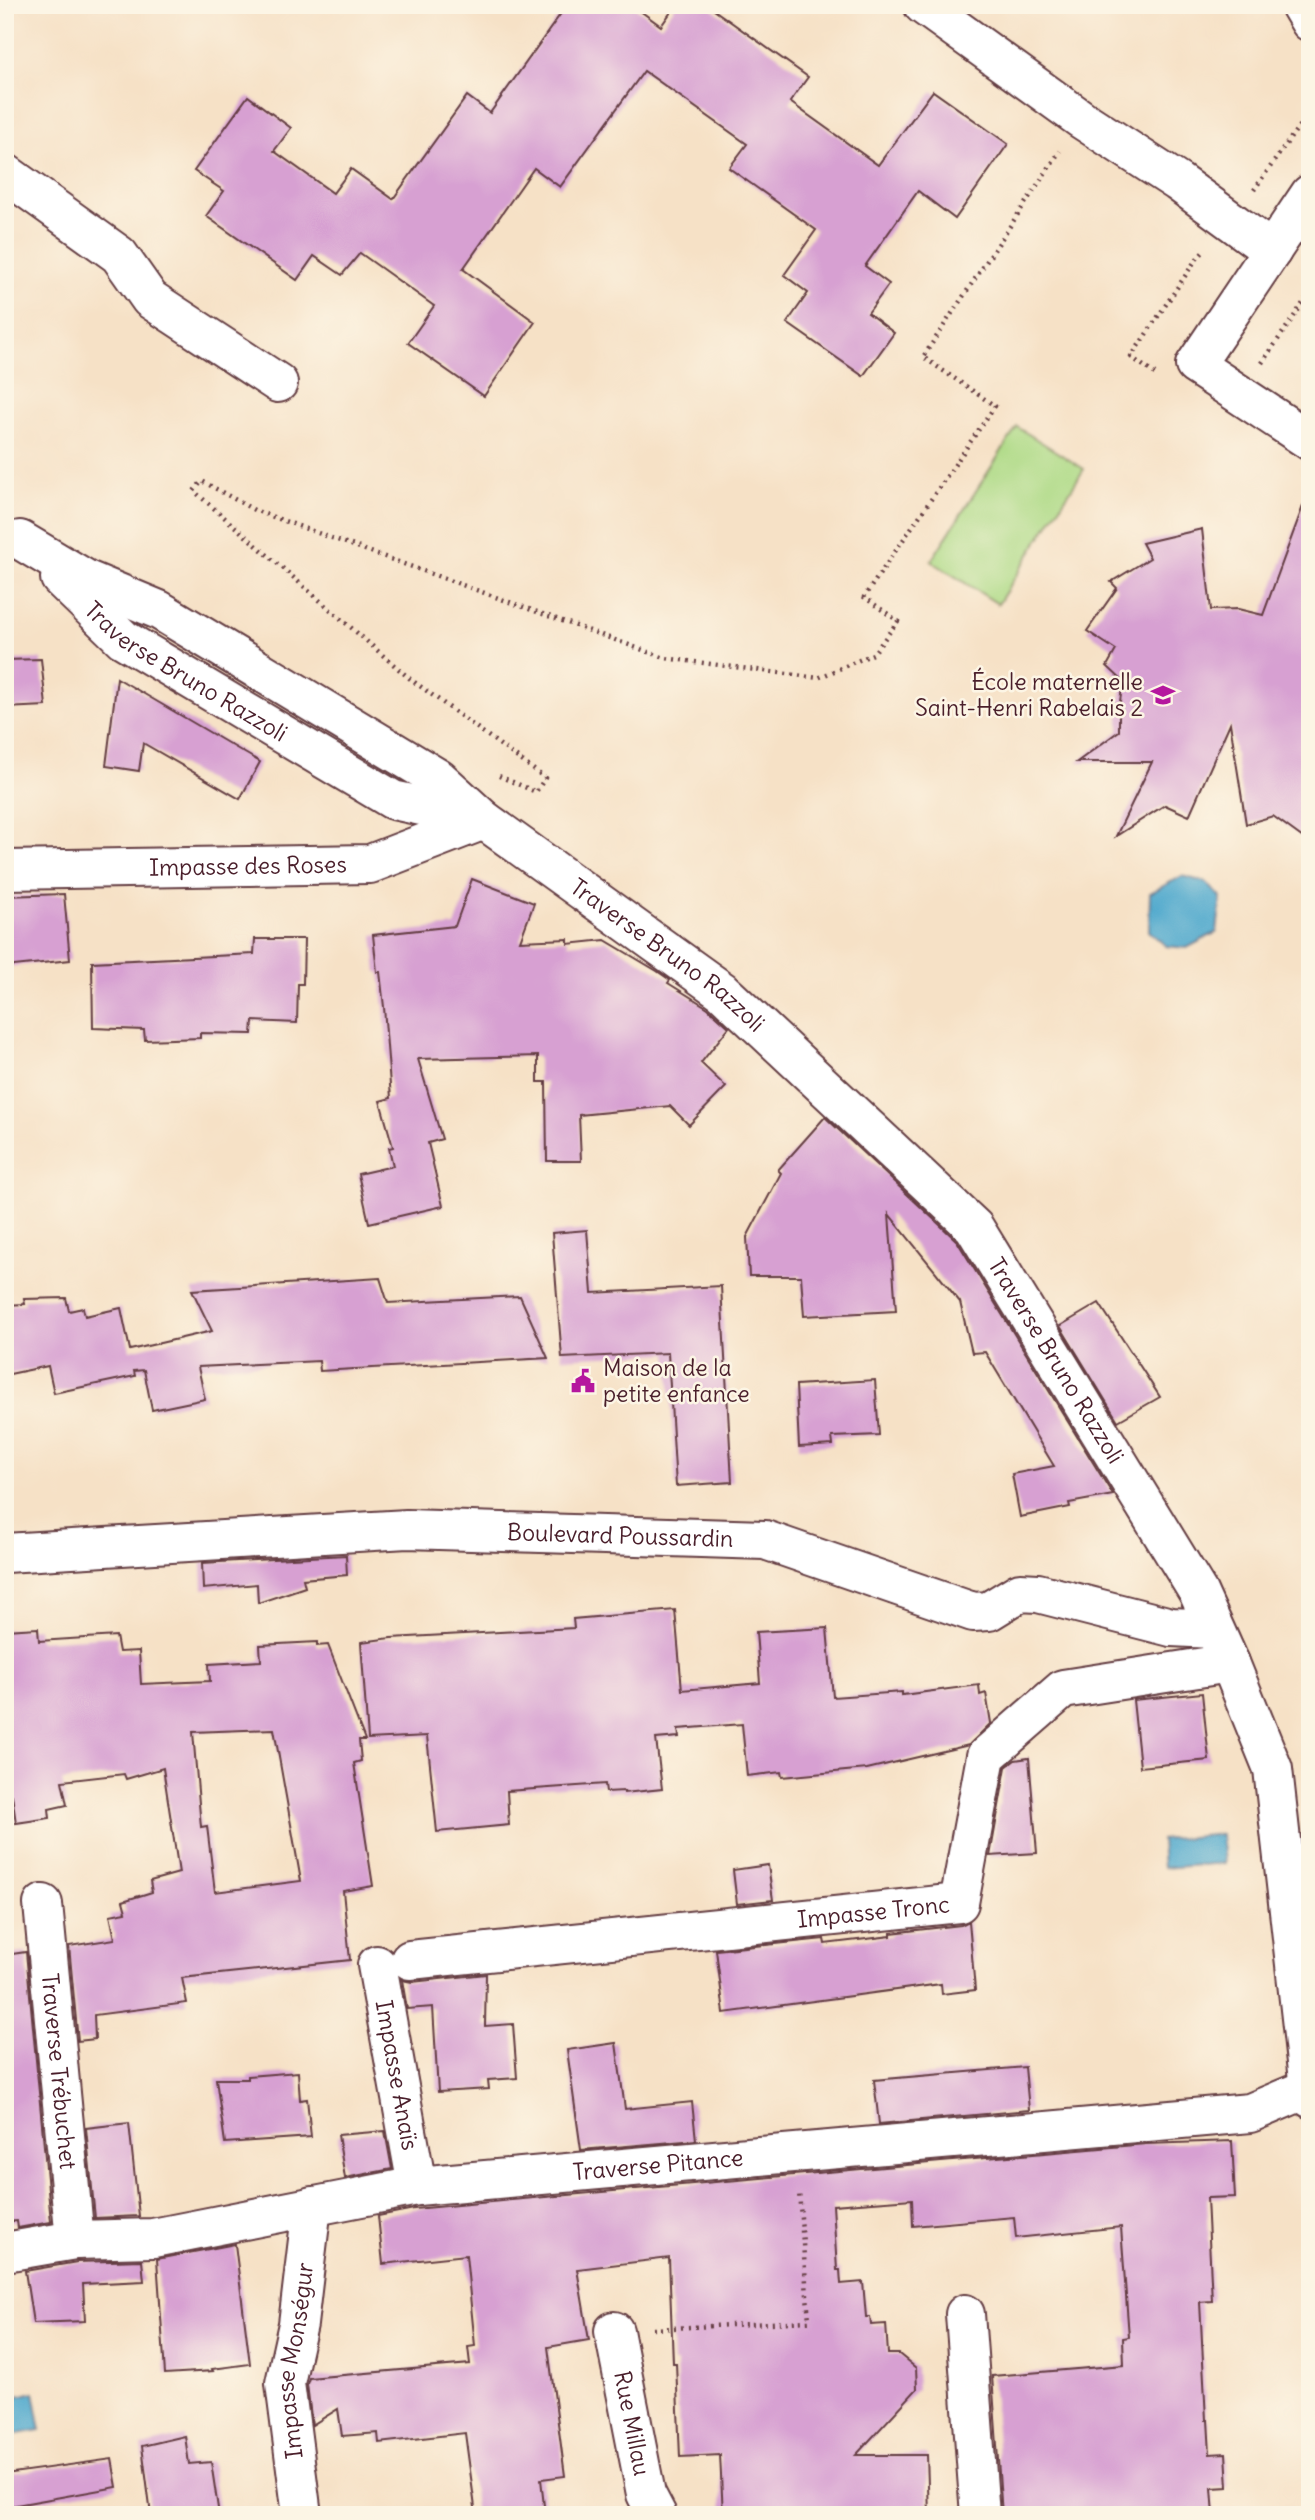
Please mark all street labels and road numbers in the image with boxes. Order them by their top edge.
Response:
street label: Traverse Bruno Razzoli [79,595,293,748]
street label: Impasse des Roses [149,849,347,882]
street label: Traverse Bruno Razzoli [565,872,771,1038]
street label: Traverse Bruno Razzoli [982,1252,1131,1469]
street label: Boulevard Poussardin [507,1517,734,1553]
street label: Impasse Tronc [796,1889,951,1934]
street label: Traverse Trébuchet [36,1972,83,2171]
street label: Impasse Anaïs [370,1998,425,2152]
street label: Traverse Pitance [571,2142,744,2186]
street label: Impasse Monségur [270,2260,319,2461]
street label: Rue Millau [608,2368,657,2478]

